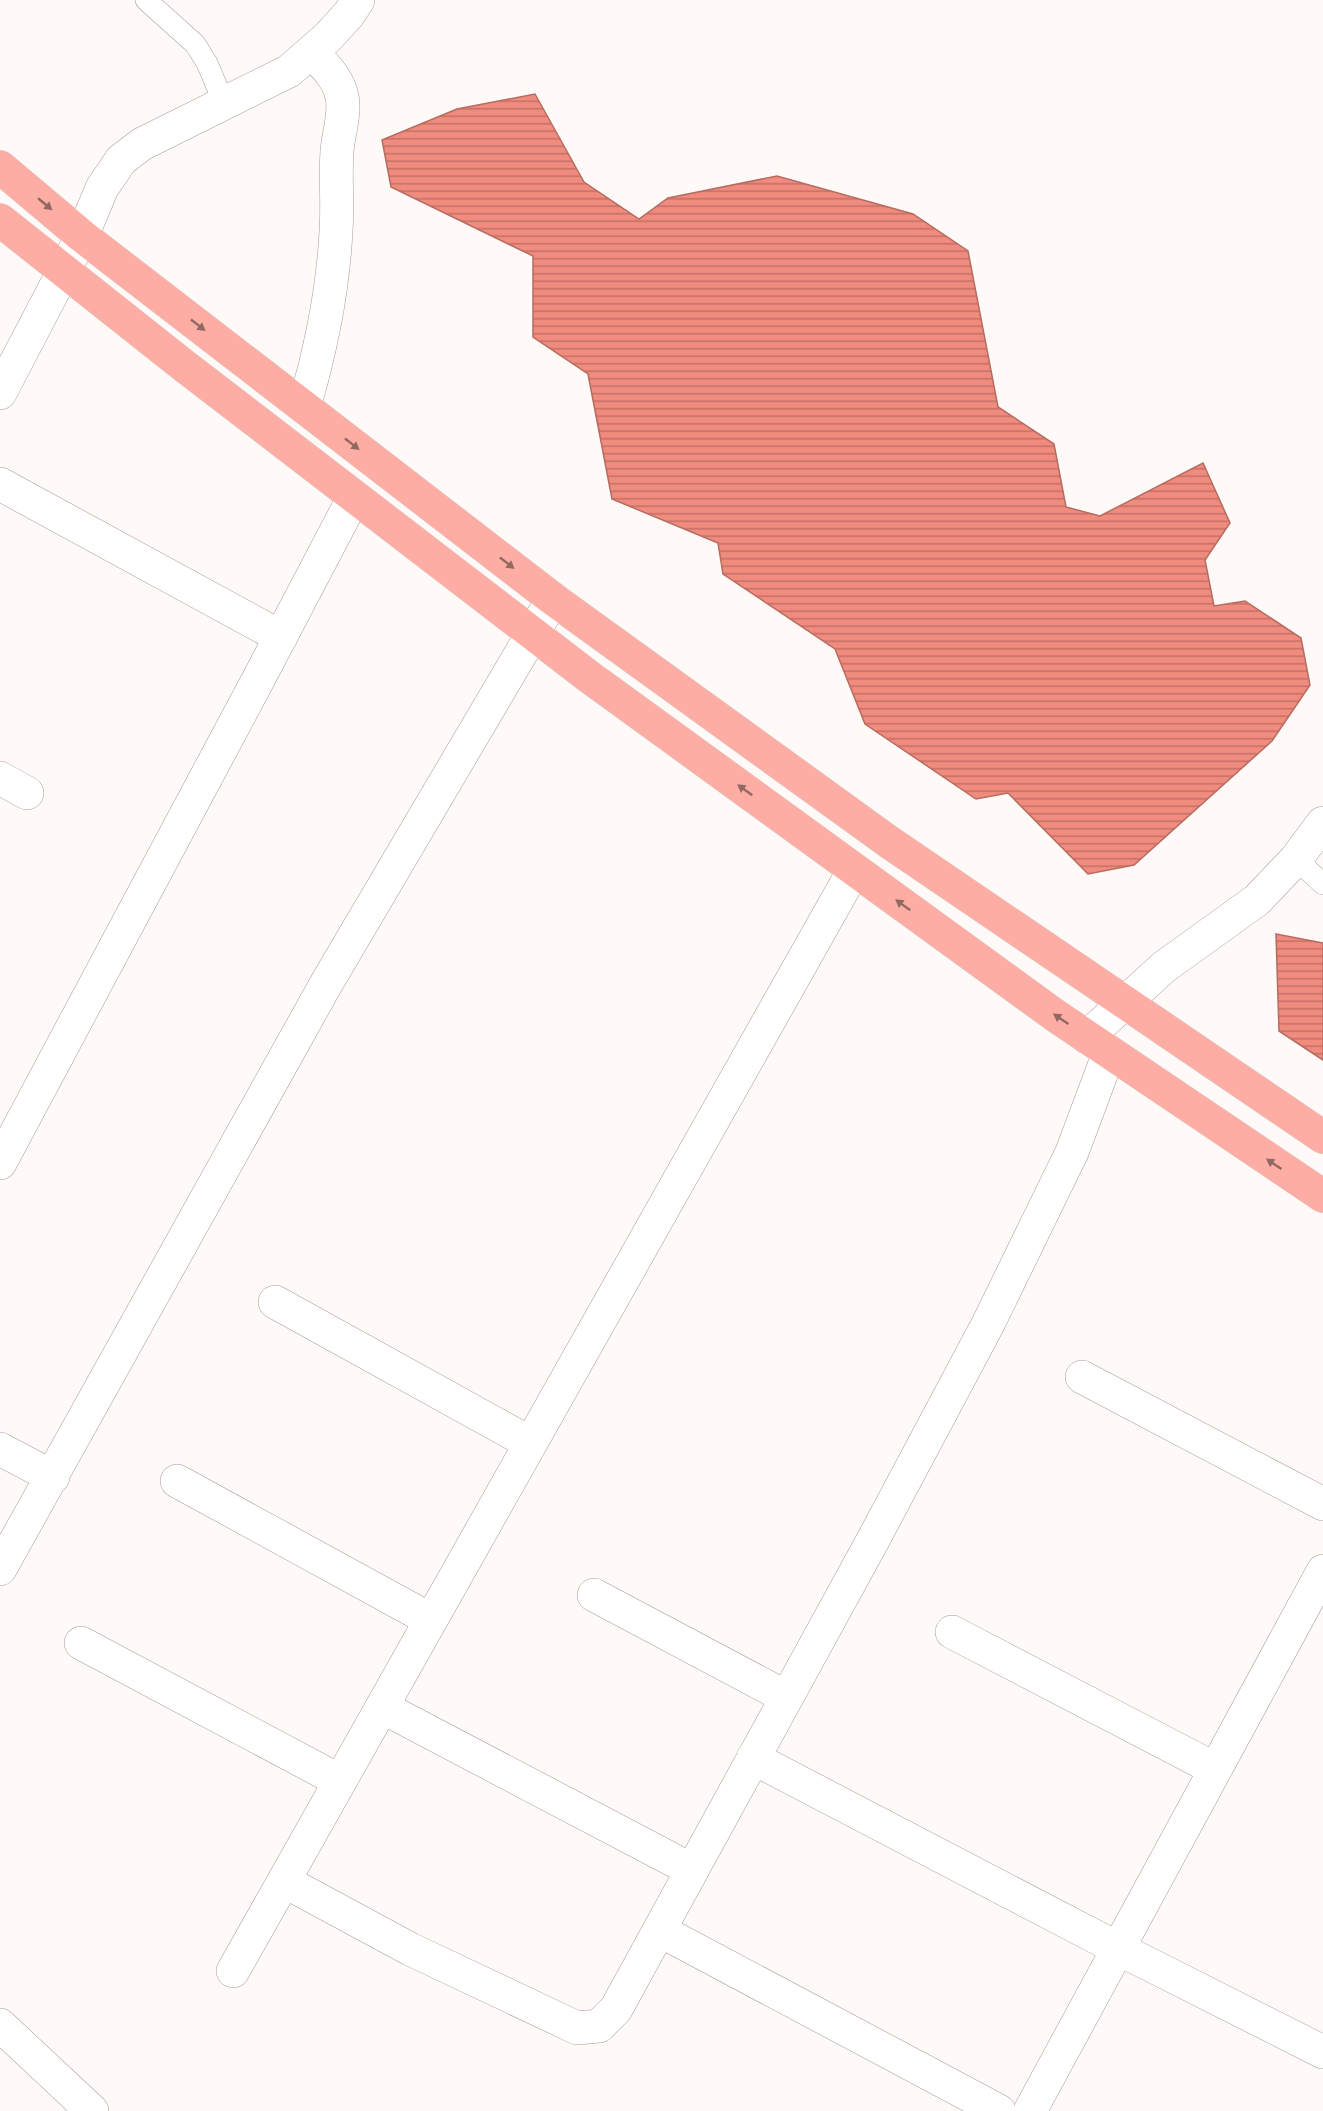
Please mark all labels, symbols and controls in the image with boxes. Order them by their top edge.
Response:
one-way arrow [37,198,53,211]
one-way arrow [190,319,205,331]
one-way arrow [345,438,360,450]
one-way arrow [499,557,515,569]
one-way arrow [738,784,754,796]
one-way arrow [895,899,911,911]
one-way arrow [1053,1013,1069,1025]
one-way arrow [1267,1158,1283,1170]

